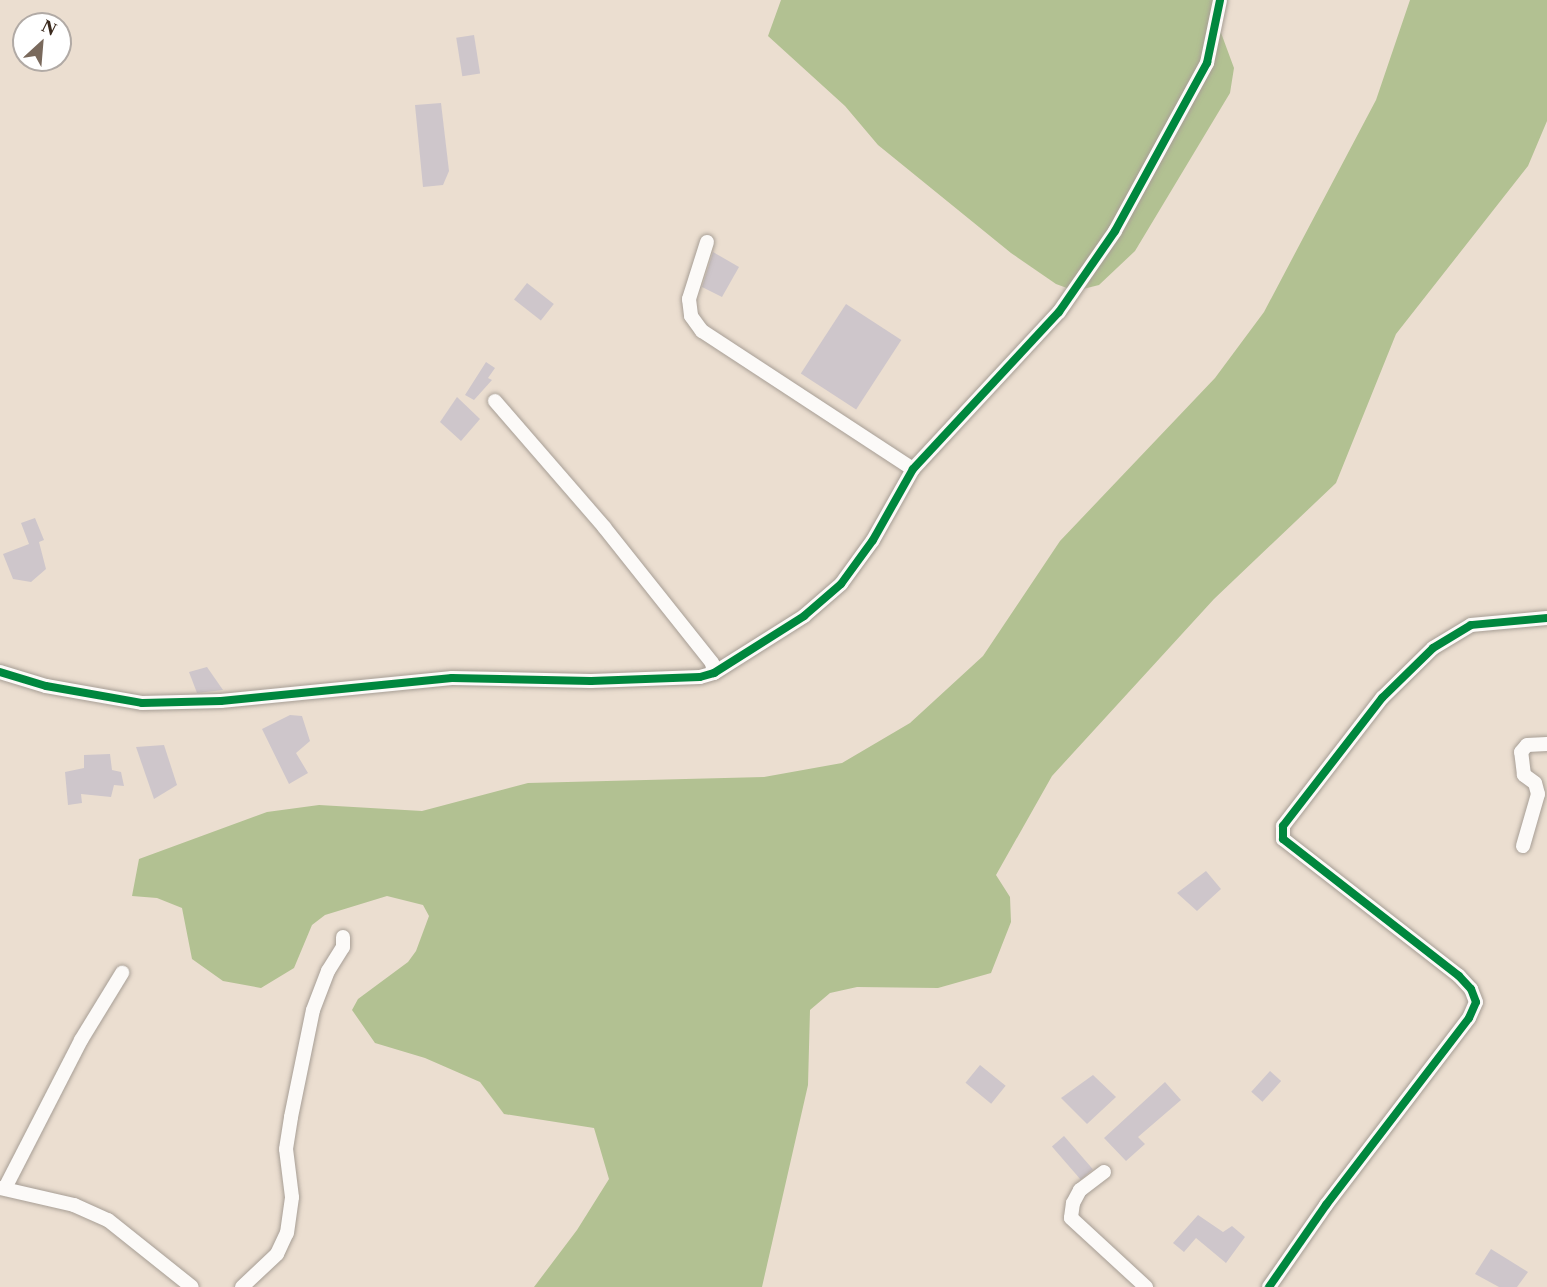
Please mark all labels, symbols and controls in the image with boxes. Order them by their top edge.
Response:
north arrow [12,12,72,72]
text: N [38,16,60,40]

